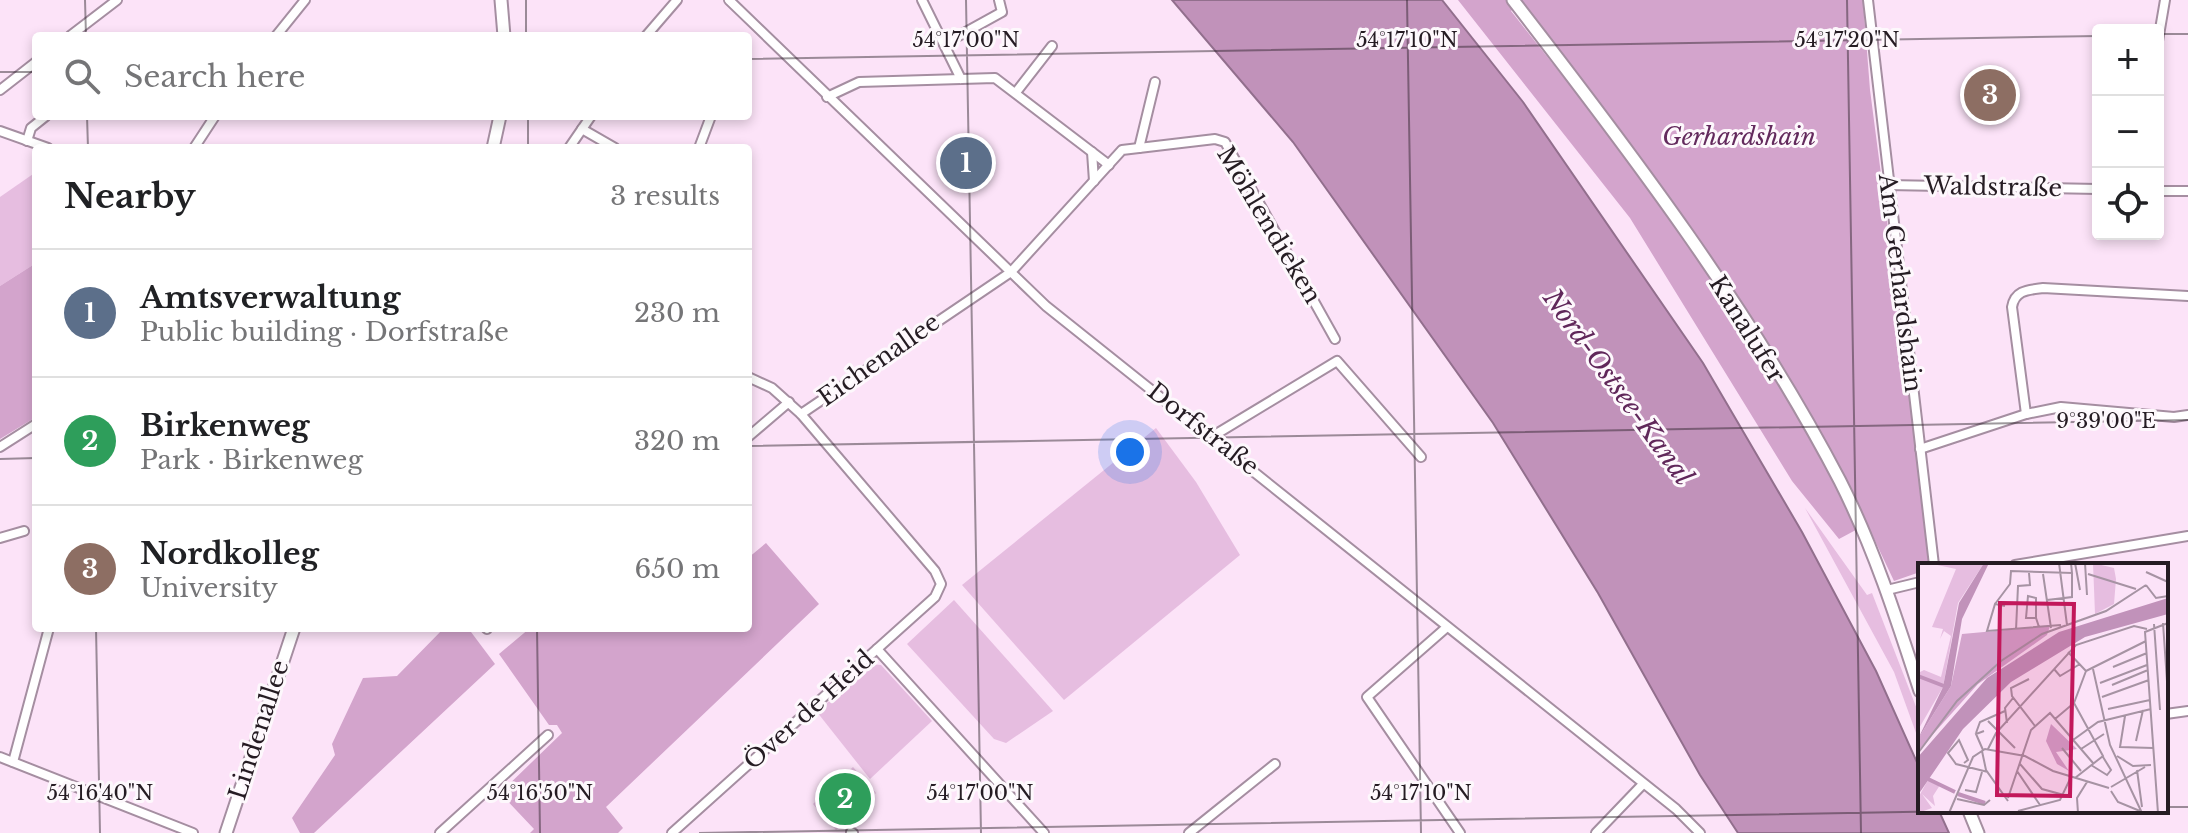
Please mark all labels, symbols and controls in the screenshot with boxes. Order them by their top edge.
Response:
map controls [2092,24,2164,240]
button: + [2092,24,2164,96]
text: 54°17'00"N [913,28,1019,52]
text: 54°17'10"N [1356,28,1458,52]
text: 54°17'20"N [1795,28,1899,52]
search box [32,32,752,120]
icon: search [60,54,104,98]
text: Search here [124,58,305,95]
pin: 3 [1964,65,2016,125]
button: − [2092,96,2164,168]
park label: Gerhardshain [1662,122,1816,151]
pin: 1 [940,133,992,193]
street label: Möhlendieken [1211,141,1328,309]
button: locate [2092,168,2164,240]
street label: Am Gerhardshain [1873,171,1928,394]
street label: Waldstraße [1923,171,2062,202]
text: Nearby [64,175,196,217]
text: 3 results [610,180,720,212]
street label: Kanalufer [1703,270,1792,388]
text: Amtsverwaltung [140,279,400,316]
water label: Nord-Ostsee-Kanal [1536,282,1700,492]
text: 1 [84,297,96,329]
text: 230 m [634,297,720,329]
street label: Eichenallee [812,307,945,412]
text: Public building · Dorfstraße [140,316,509,348]
street label: Dorfstraße [1142,376,1265,481]
text: Birkenweg [140,407,309,444]
text: 9°39'00"E [2056,409,2156,433]
text: 2 [82,425,98,457]
text: 320 m [634,425,720,457]
your location [1110,432,1150,472]
text: Park · Birkenweg [140,444,363,476]
text: Nordkolleg [140,535,319,572]
text: 3 [82,553,98,585]
text: 650 m [635,553,720,585]
inset map [1918,563,2168,813]
text: University [140,572,278,604]
street label: Över de Heid [738,644,880,776]
street label: Lindenallee [222,656,295,803]
pin: 2 [819,769,871,829]
text: 54°16'40"N [47,781,153,805]
text: 54°16'50"N [487,781,593,805]
text: 54°17'00"N [927,781,1033,805]
text: 54°17'10"N [1370,781,1472,805]

